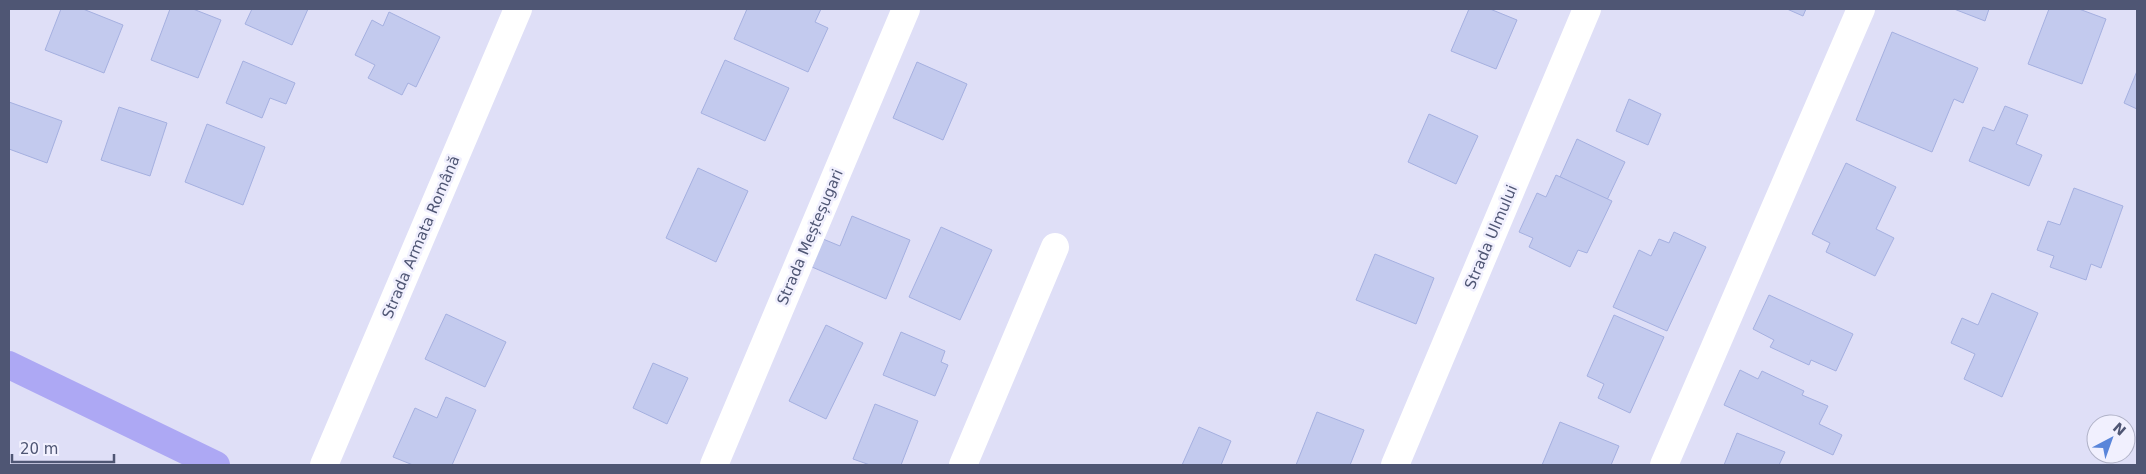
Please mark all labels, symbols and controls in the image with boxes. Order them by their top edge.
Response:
street label: Strada Armata Română [378,153,464,321]
street label: Strada Meșteșugari [773,166,847,308]
street label: Strada Ulmului [1461,182,1521,292]
north arrow [2086,414,2136,464]
text: N [2110,419,2129,439]
scale bar [12,432,115,464]
text: 20 m [20,440,58,458]

